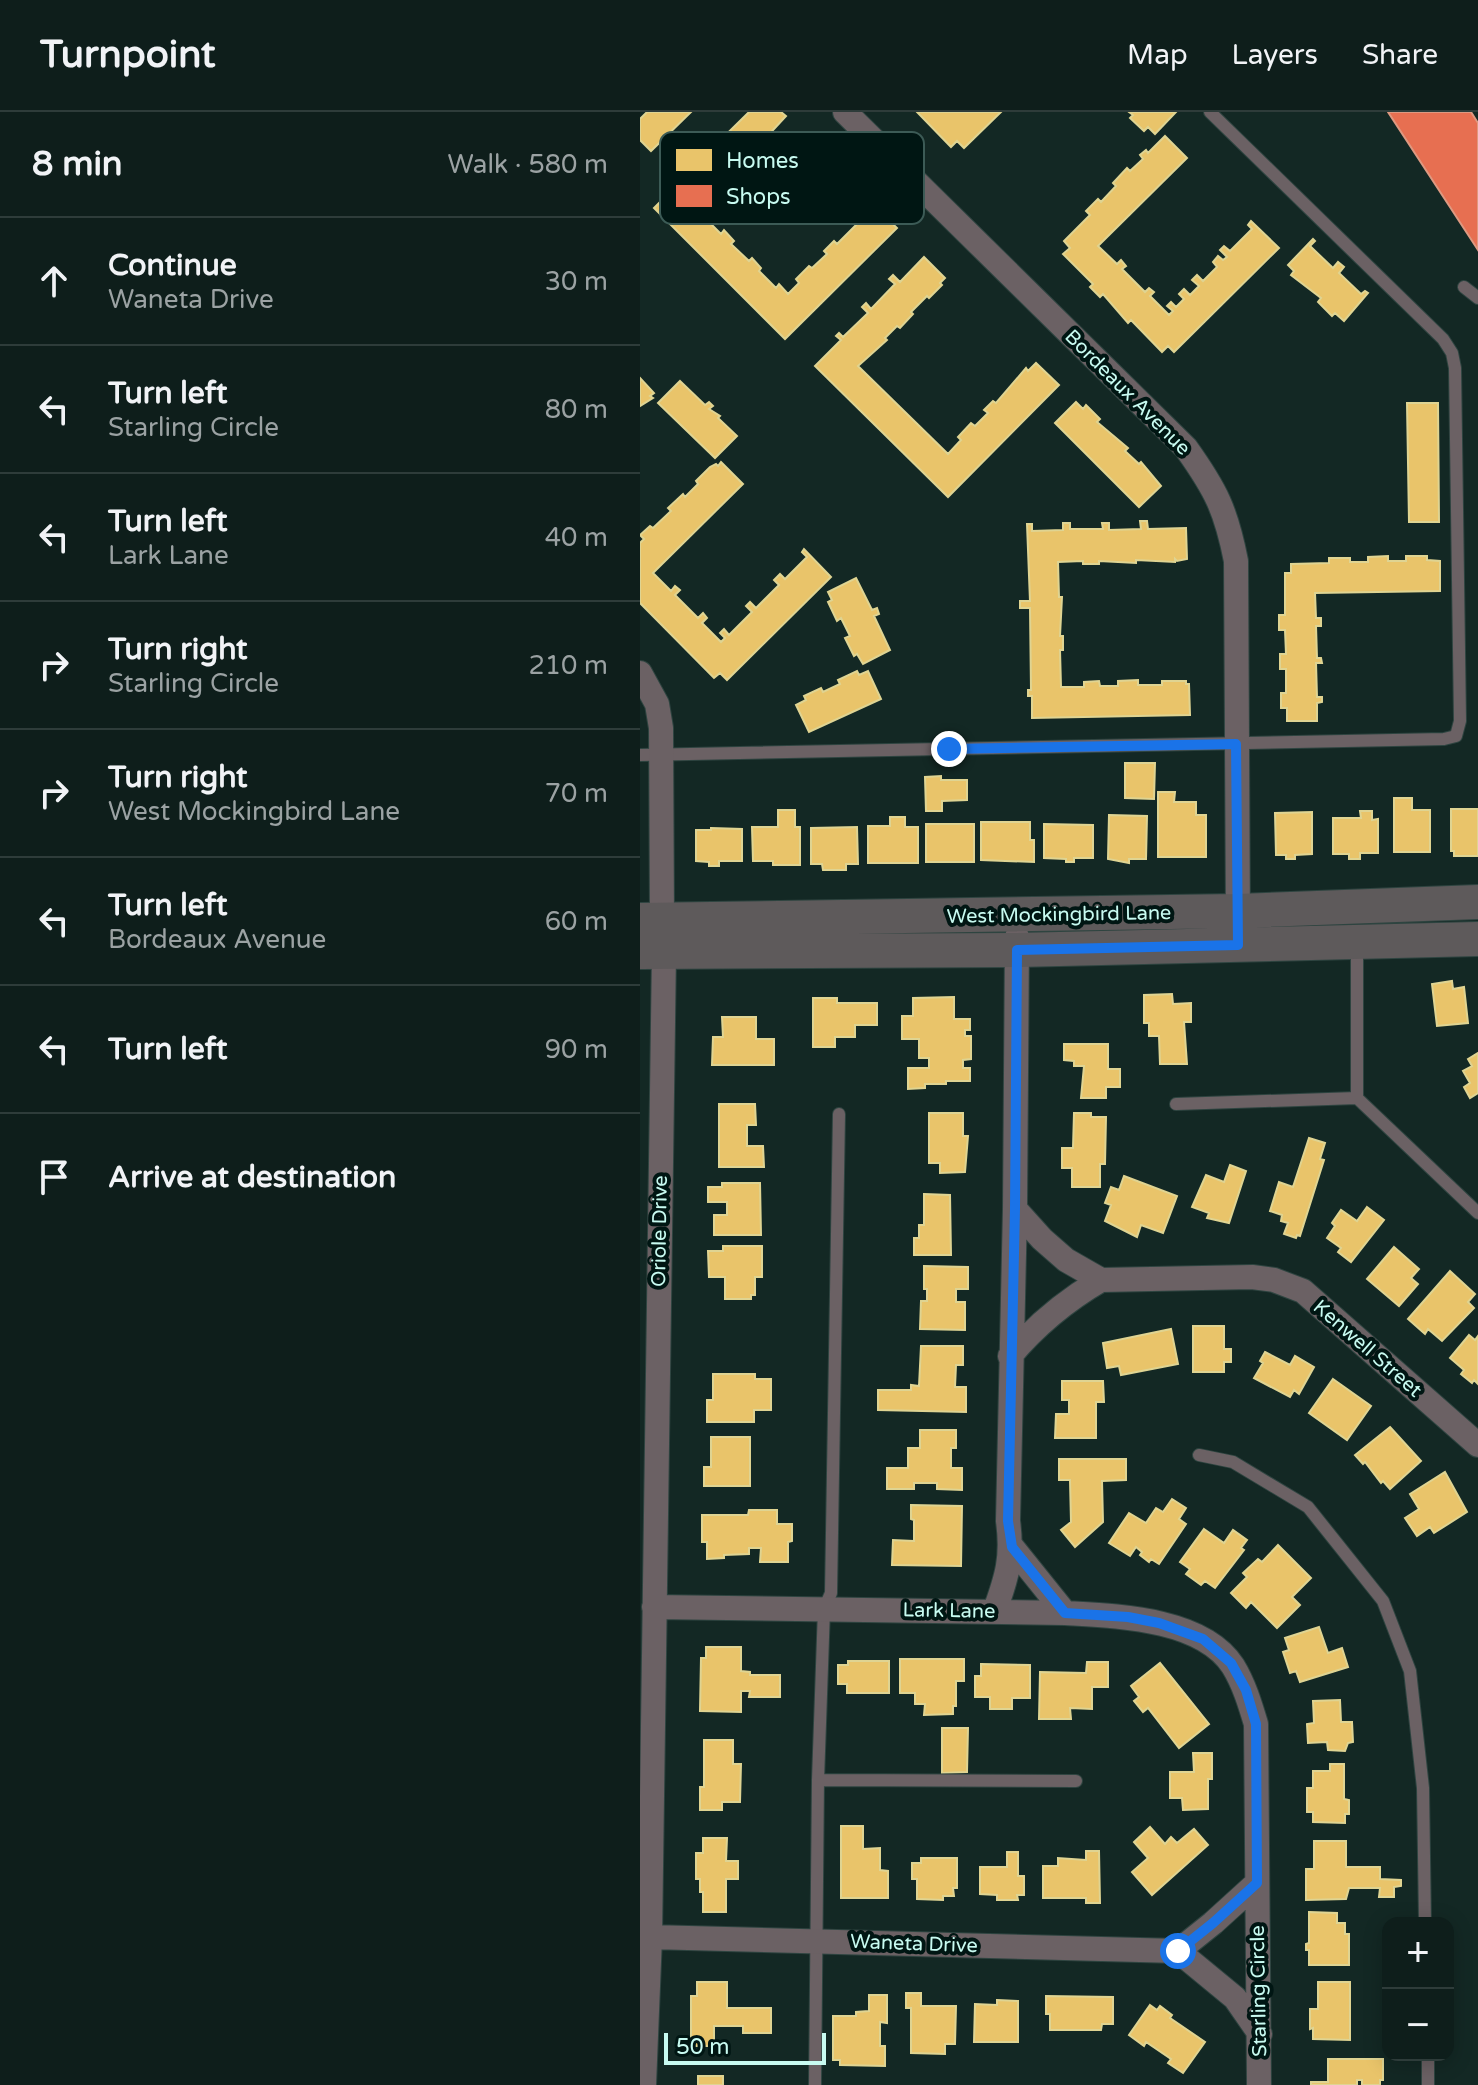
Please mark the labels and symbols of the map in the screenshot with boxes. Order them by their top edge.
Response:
legend [660,132,924,224]
text: Homes [726,148,799,174]
text: Shops [726,184,791,210]
street label: Bordeaux Avenue [1059,325,1195,461]
route end [931,731,967,767]
street label: West Mockingbird Lane [947,901,1172,929]
street label: Oriole Drive [647,1175,673,1287]
street label: Kenwell Street [1308,1295,1427,1403]
street label: Lark Lane [902,1598,996,1624]
street label: Starling Circle [1246,1925,1272,2057]
street label: Waneta Drive [850,1930,978,1958]
route start [1160,1933,1196,1969]
scale bar [664,2029,826,2065]

